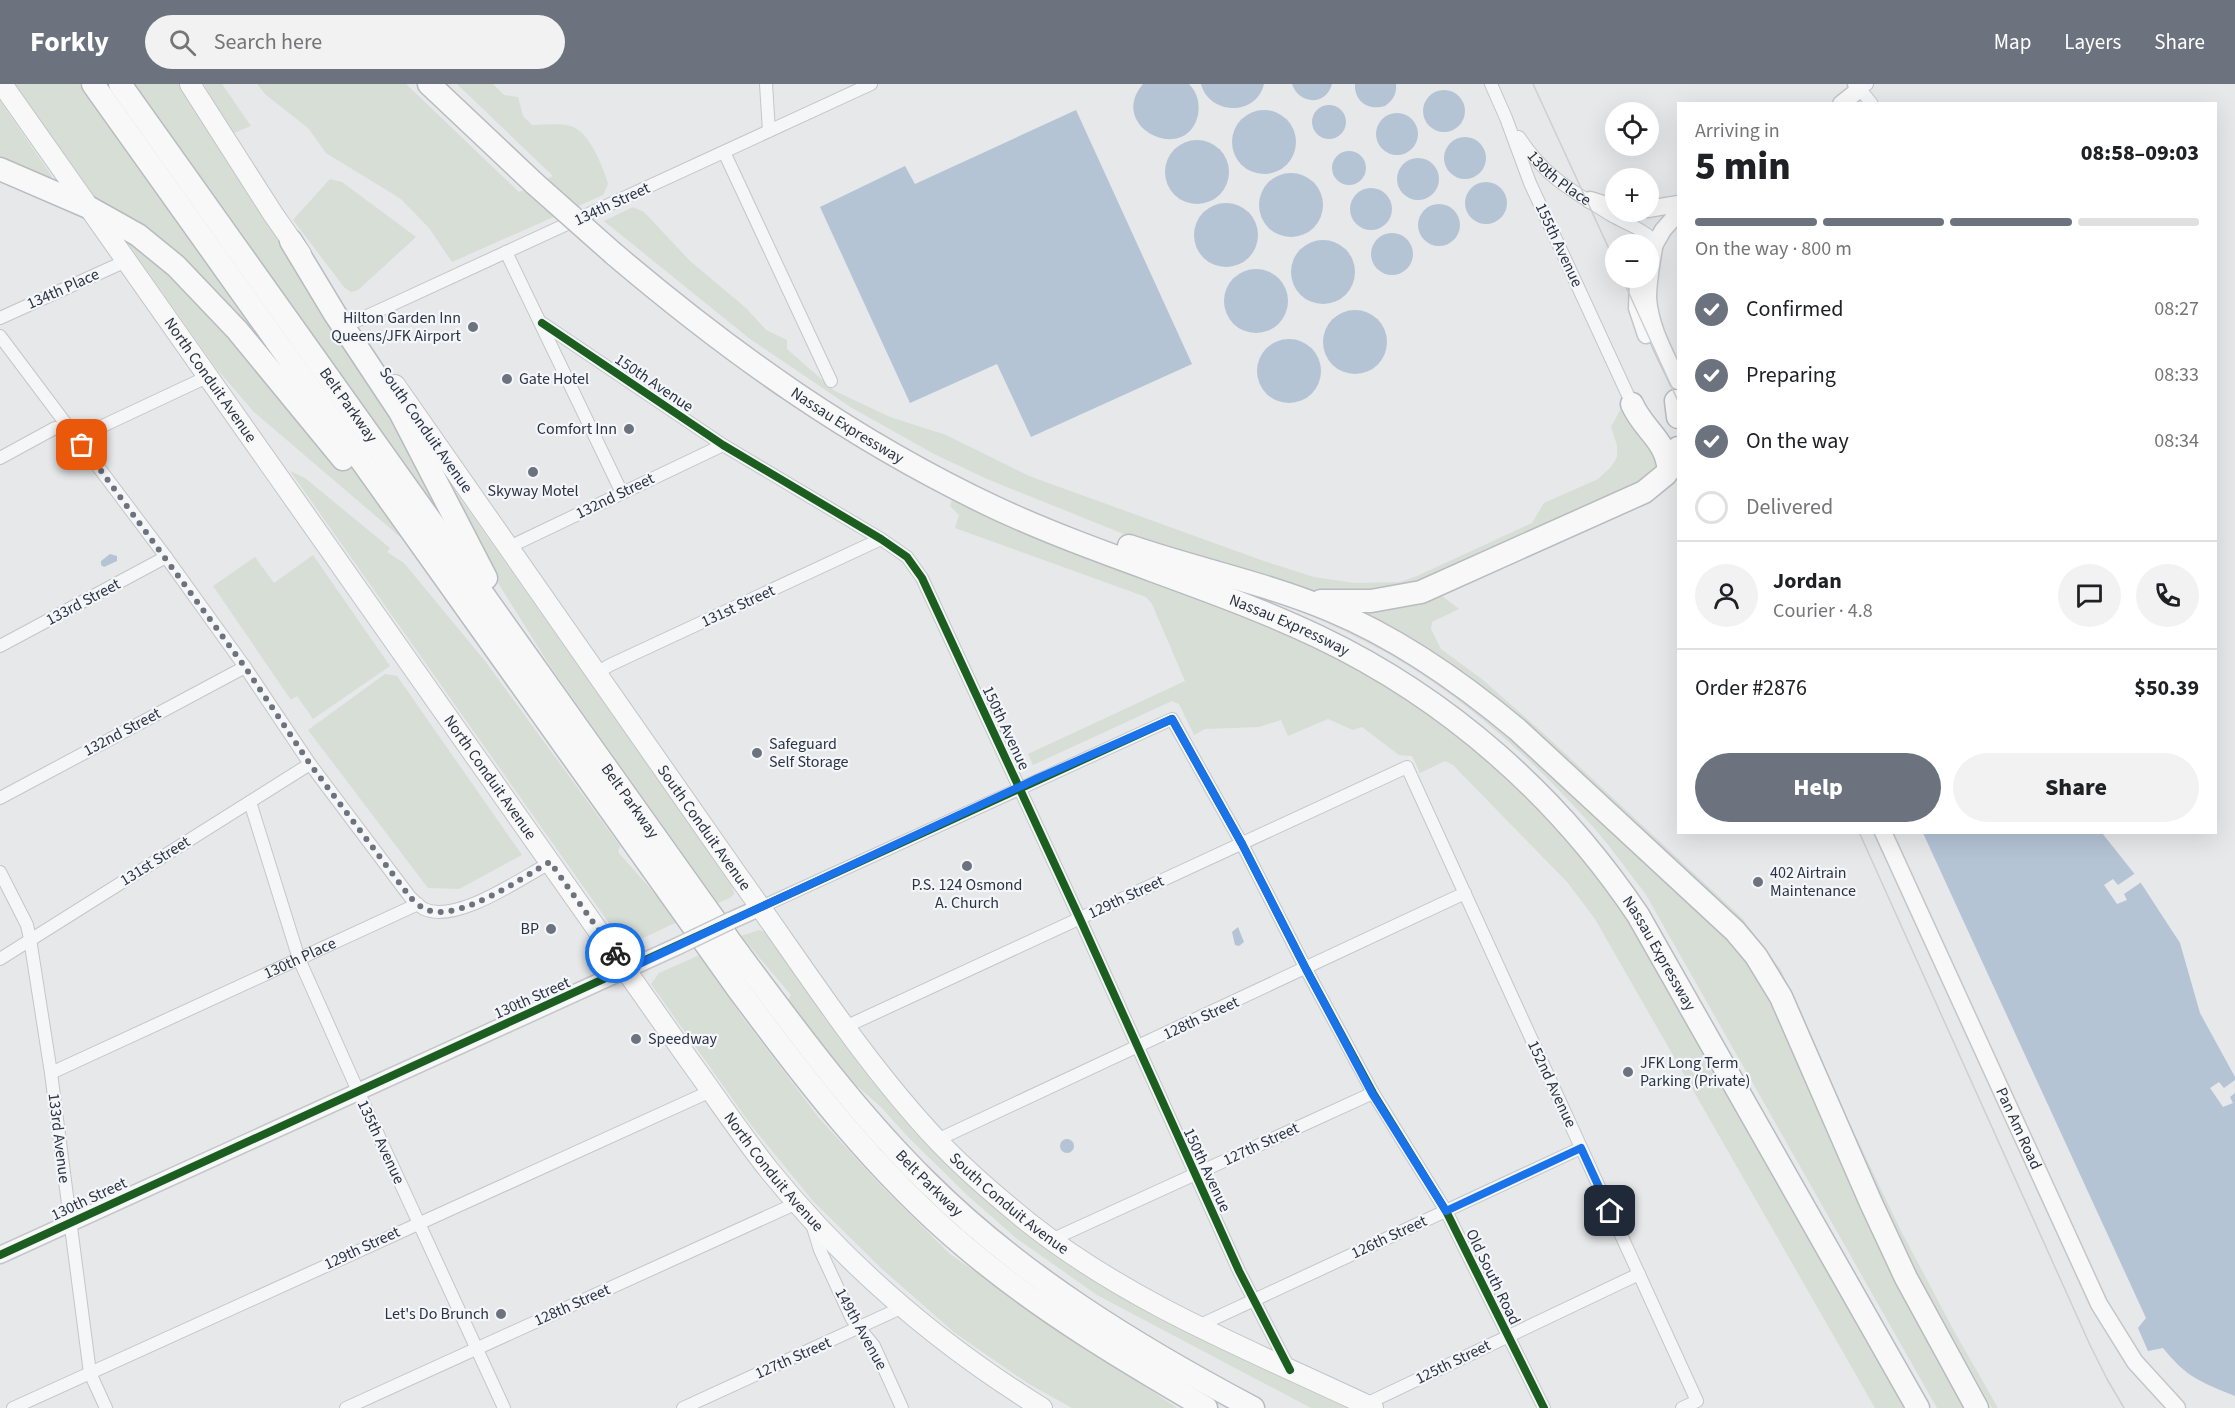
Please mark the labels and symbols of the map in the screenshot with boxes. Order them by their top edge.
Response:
street label: 130th Place [1522,146,1595,211]
street label: 134th Street [571,177,654,231]
street label: 155th Avenue [1530,199,1588,291]
street label: 134th Place [23,263,103,315]
place label: Hilton Garden Inn Queens/JFK Airport [331,307,462,347]
street label: North Conduit Avenue [159,313,262,447]
marker: Hilton Garden Inn Queens/JFK Airport [466,320,480,334]
street label: 150th Avenue [610,349,698,417]
street label: Belt Parkway [314,363,383,447]
street label: South Conduit Avenue [374,363,478,497]
place label: Gate Hotel [519,368,589,390]
marker: Gate Hotel [500,372,514,386]
street label: Nassau Expressway [786,382,908,469]
place label: Comfort Inn [537,418,617,440]
pin [56,419,107,470]
marker: Comfort Inn [622,422,636,436]
marker: Skyway Motel [526,465,540,479]
street label: 132nd Street [572,467,658,524]
place label: Skyway Motel [487,480,579,502]
street label: 133rd Street [42,573,125,631]
street label: 131st Street [698,579,779,633]
street label: Nassau Expressway [1226,589,1354,662]
street label: 150th Avenue [977,682,1035,774]
street label: 132nd Street [79,702,165,762]
street label: North Conduit Avenue [438,711,542,844]
place label: Safeguard Self Storage [769,733,849,773]
marker: Safeguard Self Storage [750,746,764,760]
street label: Belt Parkway [596,759,665,843]
street label: South Conduit Avenue [652,760,756,895]
street label: 131st Street [116,830,195,891]
marker: P.S. 124 Osmond A. Church [960,859,974,873]
place label: 402 Airtrain Maintenance [1770,862,1856,902]
street label: 129th Street [1085,870,1168,924]
place label: P.S. 124 Osmond A. Church [912,874,1022,914]
marker: 402 Airtrain Maintenance [1751,875,1765,889]
street label: Nassau Expressway [1617,891,1701,1015]
place label: BP [521,918,539,940]
marker: BP [544,922,558,936]
courier [585,923,645,983]
street label: 130th Place [260,932,340,985]
street label: 130th Street [490,971,574,1025]
street label: 128th Street [1160,991,1243,1045]
place label: Speedway [648,1028,718,1050]
marker: Speedway [629,1032,643,1046]
street label: 152nd Avenue [1522,1037,1582,1131]
place label: JFK Long Term Parking (Private) [1640,1052,1750,1092]
marker: JFK Long Term Parking (Private) [1621,1065,1635,1079]
street label: Pan Am Road [1990,1084,2047,1173]
street label: 133rd Avenue [43,1092,75,1184]
street label: 135th Avenue [352,1096,410,1188]
street label: North Conduit Avenue [719,1108,829,1237]
street label: 127th Street [1220,1117,1303,1171]
street label: 150th Avenue [1178,1124,1236,1216]
street label: Belt Parkway [890,1145,968,1222]
street label: South Conduit Avenue [944,1148,1073,1260]
street label: 130th Street [48,1172,131,1226]
pin [1584,1185,1635,1236]
street label: 126th Street [1348,1210,1431,1264]
street label: 129th Street [321,1221,404,1275]
street label: Old South Road [1460,1225,1526,1329]
street label: 128th Street [530,1278,614,1332]
street label: 149th Avenue [829,1284,893,1374]
place label: Let's Do Brunch [385,1303,489,1325]
marker: Let's Do Brunch [494,1307,508,1321]
street label: 127th Street [751,1331,835,1385]
street label: 125th Street [1412,1334,1495,1390]

